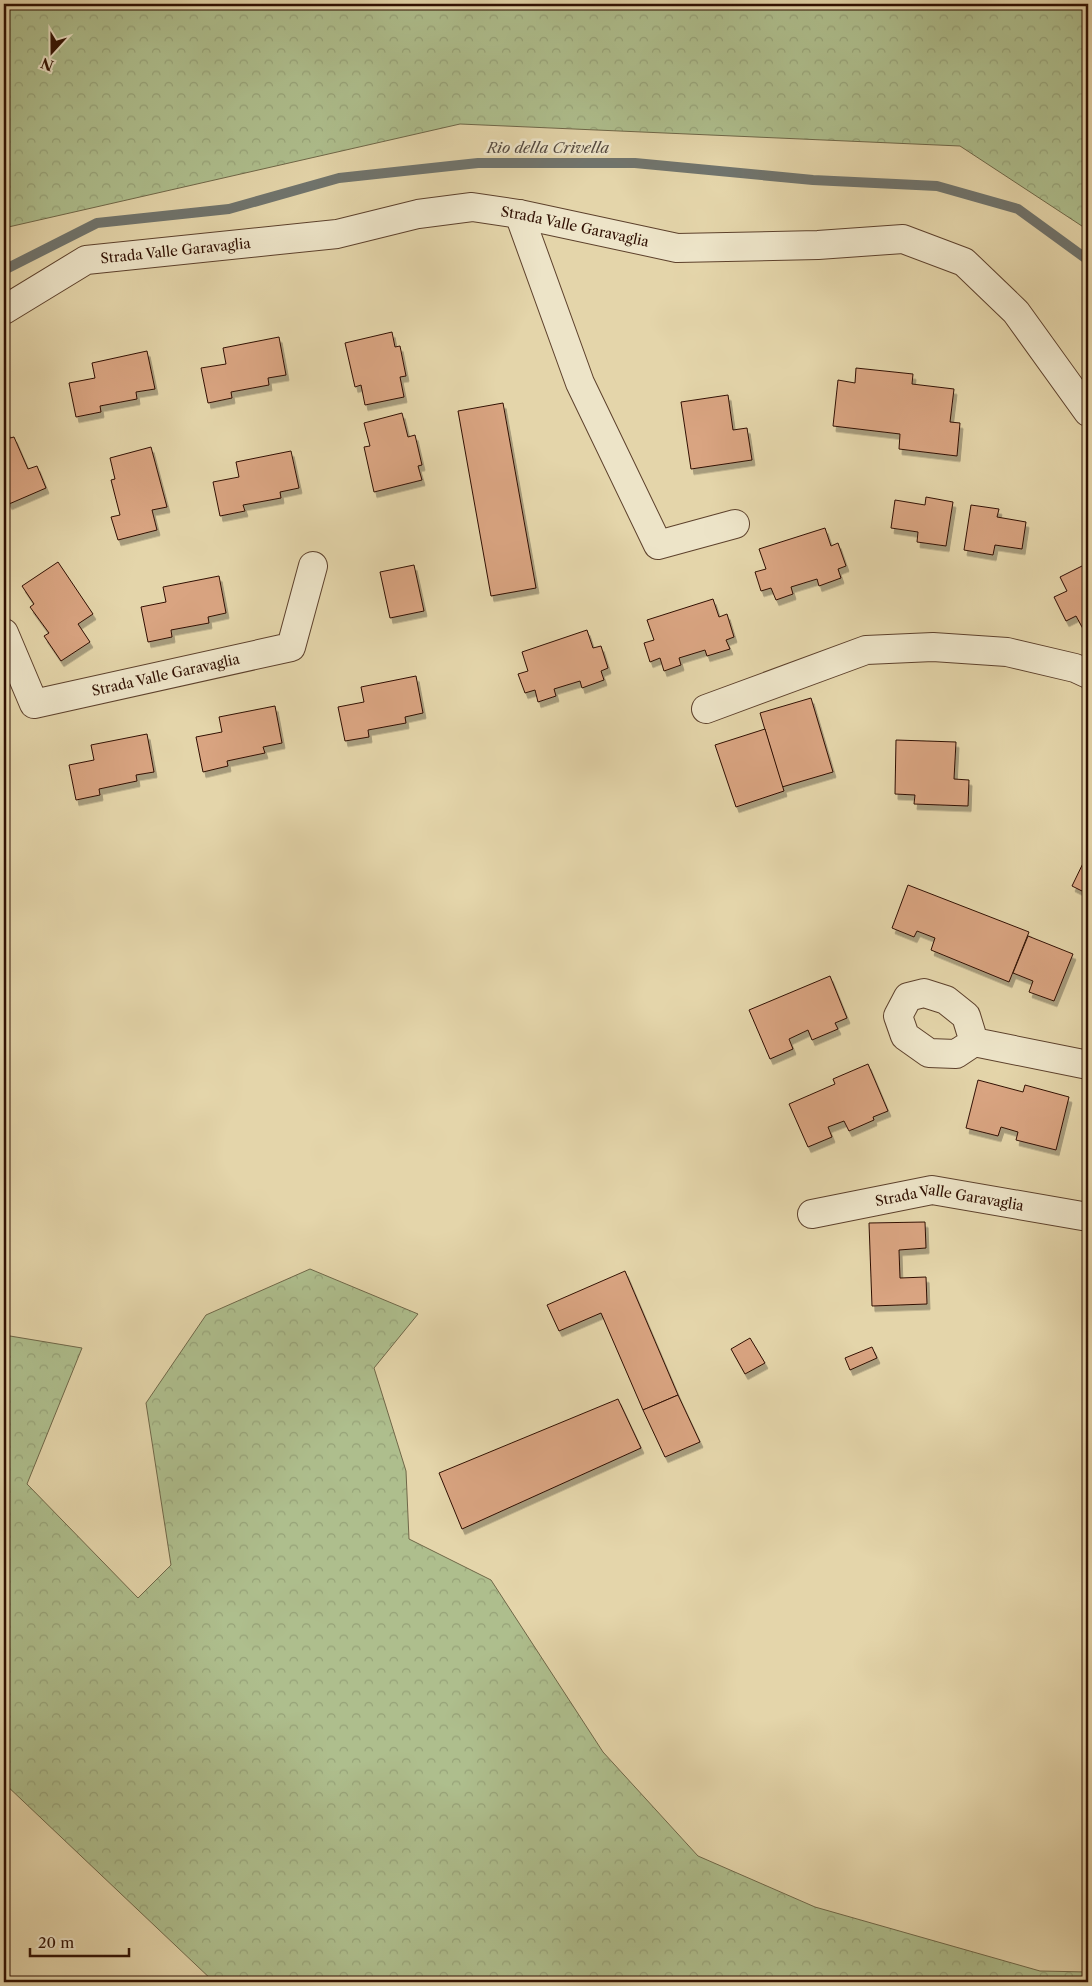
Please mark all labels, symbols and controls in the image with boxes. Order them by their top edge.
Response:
north arrow [28,28,78,78]
text: N [38,54,56,75]
water label: Rio della Crivella [486,138,609,157]
street label: Strada Valle Garavaglia [500,202,651,251]
street label: Strada Valle Garavaglia [99,234,252,267]
street label: Strada Valle Garavaglia [90,650,242,700]
street label: Strada Valle Garavaglia [873,1181,1026,1215]
scale bar [30,1926,129,1958]
text: 20 m [38,1933,74,1952]

